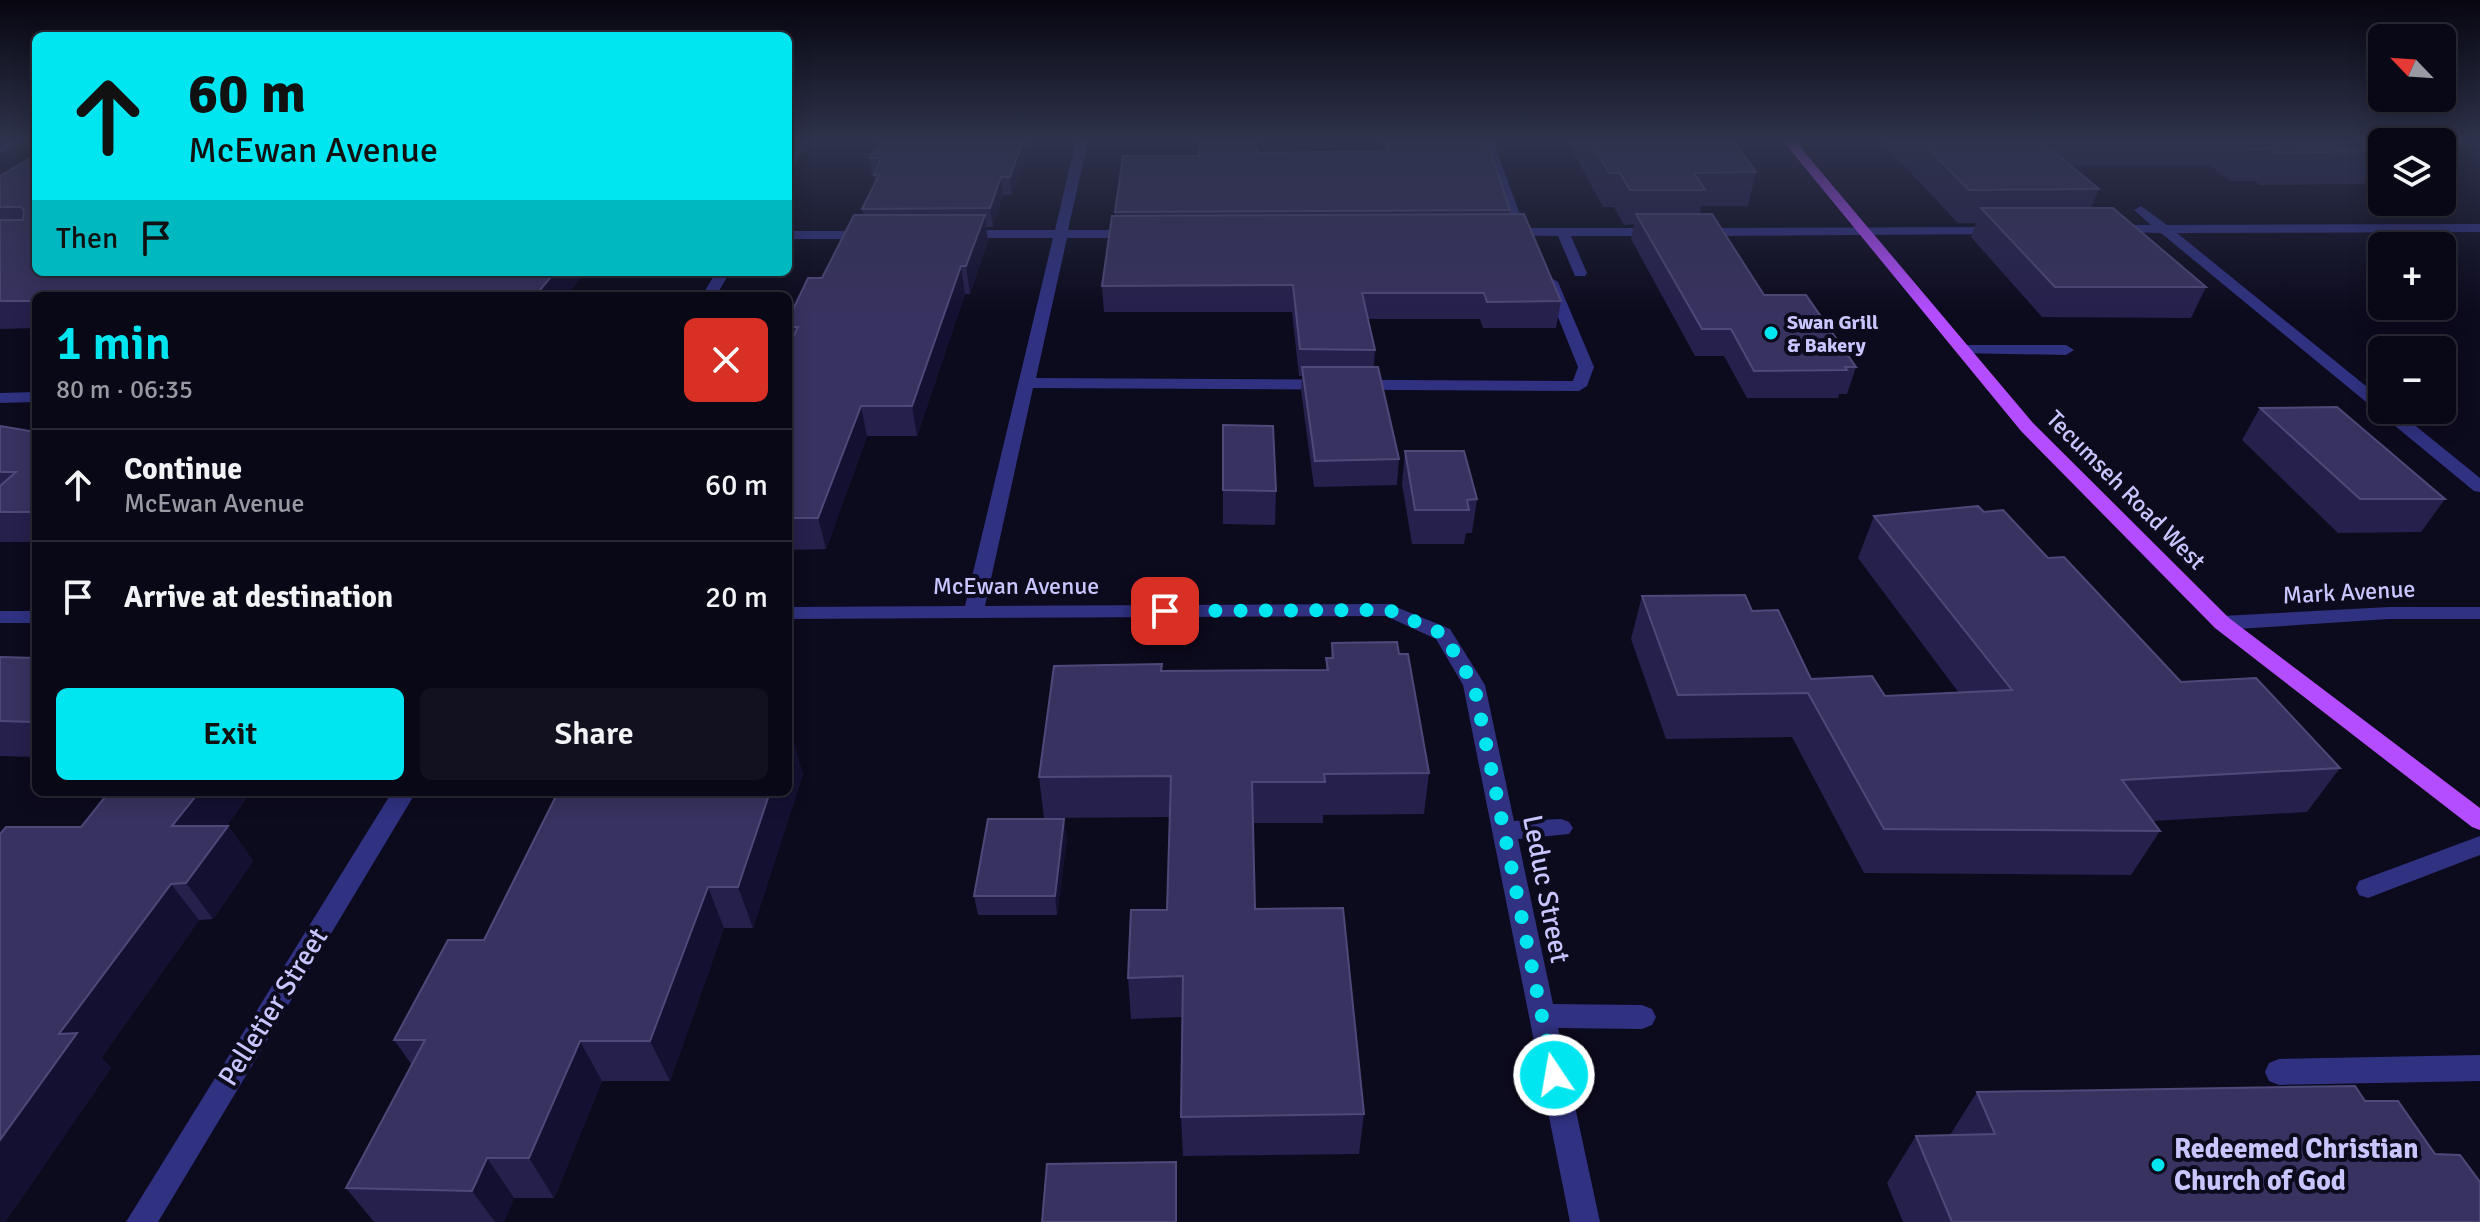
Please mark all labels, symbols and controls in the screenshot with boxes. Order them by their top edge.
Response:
north arrow [2368,24,2456,112]
map controls [2368,24,2456,424]
text: 60 m [188,59,306,128]
icon: ahead [56,64,160,168]
text: McEwan Avenue [188,128,438,173]
button: layers [2368,128,2456,216]
icon: arrive [134,216,178,260]
text: Then [56,220,118,257]
button: + [2368,232,2456,320]
place label: Swan Grill & Bakery [1787,310,1878,358]
text: 1 min [56,314,171,373]
button: close [684,318,768,402]
marker: Swan Grill & Bakery [1762,324,1780,342]
button: − [2368,336,2456,424]
text: 80 m · 06:35 [56,374,193,406]
street label: Tecumseh Road West [2040,404,2212,576]
text: Continue [124,451,242,488]
icon: ahead [56,463,100,507]
text: 60 m [705,467,768,504]
text: McEwan Avenue [124,488,305,520]
street label: McEwan Avenue [933,571,1099,601]
street label: Mark Avenue [2282,574,2416,610]
icon: arrive [56,575,100,619]
pin [1131,577,1199,645]
text: Arrive at destination [124,579,393,616]
text: 20 m [705,579,768,616]
icon: arrive [1143,589,1187,633]
button: Exit [56,688,404,780]
button: Share [420,688,768,780]
street label: Leduc Street [1515,812,1577,966]
street label: Pelletier Street [211,921,335,1092]
position arrow [1512,1033,1596,1117]
place label: Redeemed Christian Church of God [2174,1132,2419,1198]
marker: Redeemed Christian Church of God [2149,1156,2167,1174]

